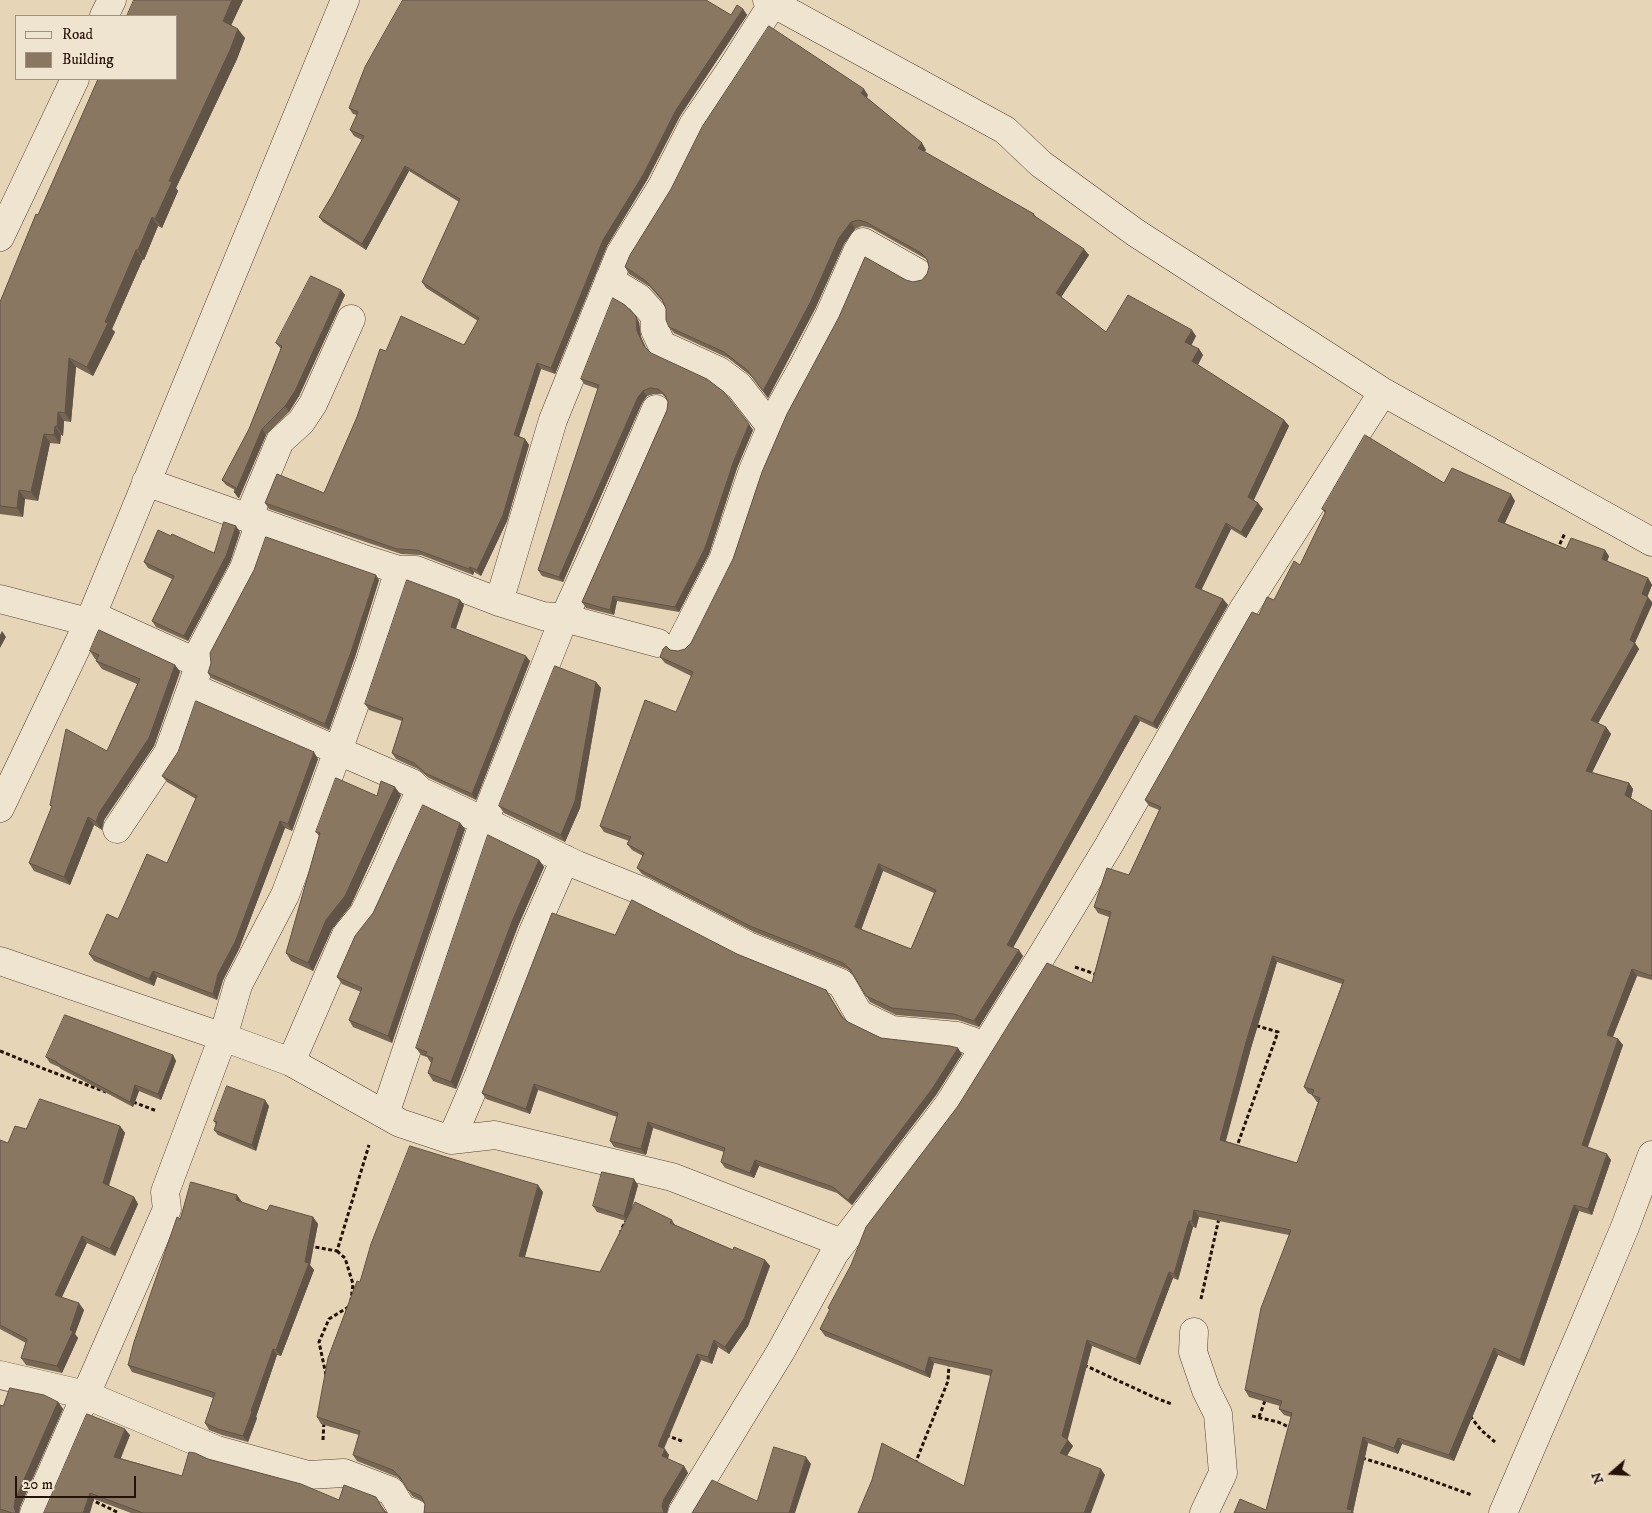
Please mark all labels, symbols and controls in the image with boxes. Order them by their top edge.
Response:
legend [15,15,178,80]
text: Road [62,25,93,44]
text: Building [62,50,114,69]
north arrow [1587,1448,1637,1498]
scale bar [18,1466,139,1498]
text: N [1587,1470,1608,1486]
text: 20 m [23,1475,53,1494]

